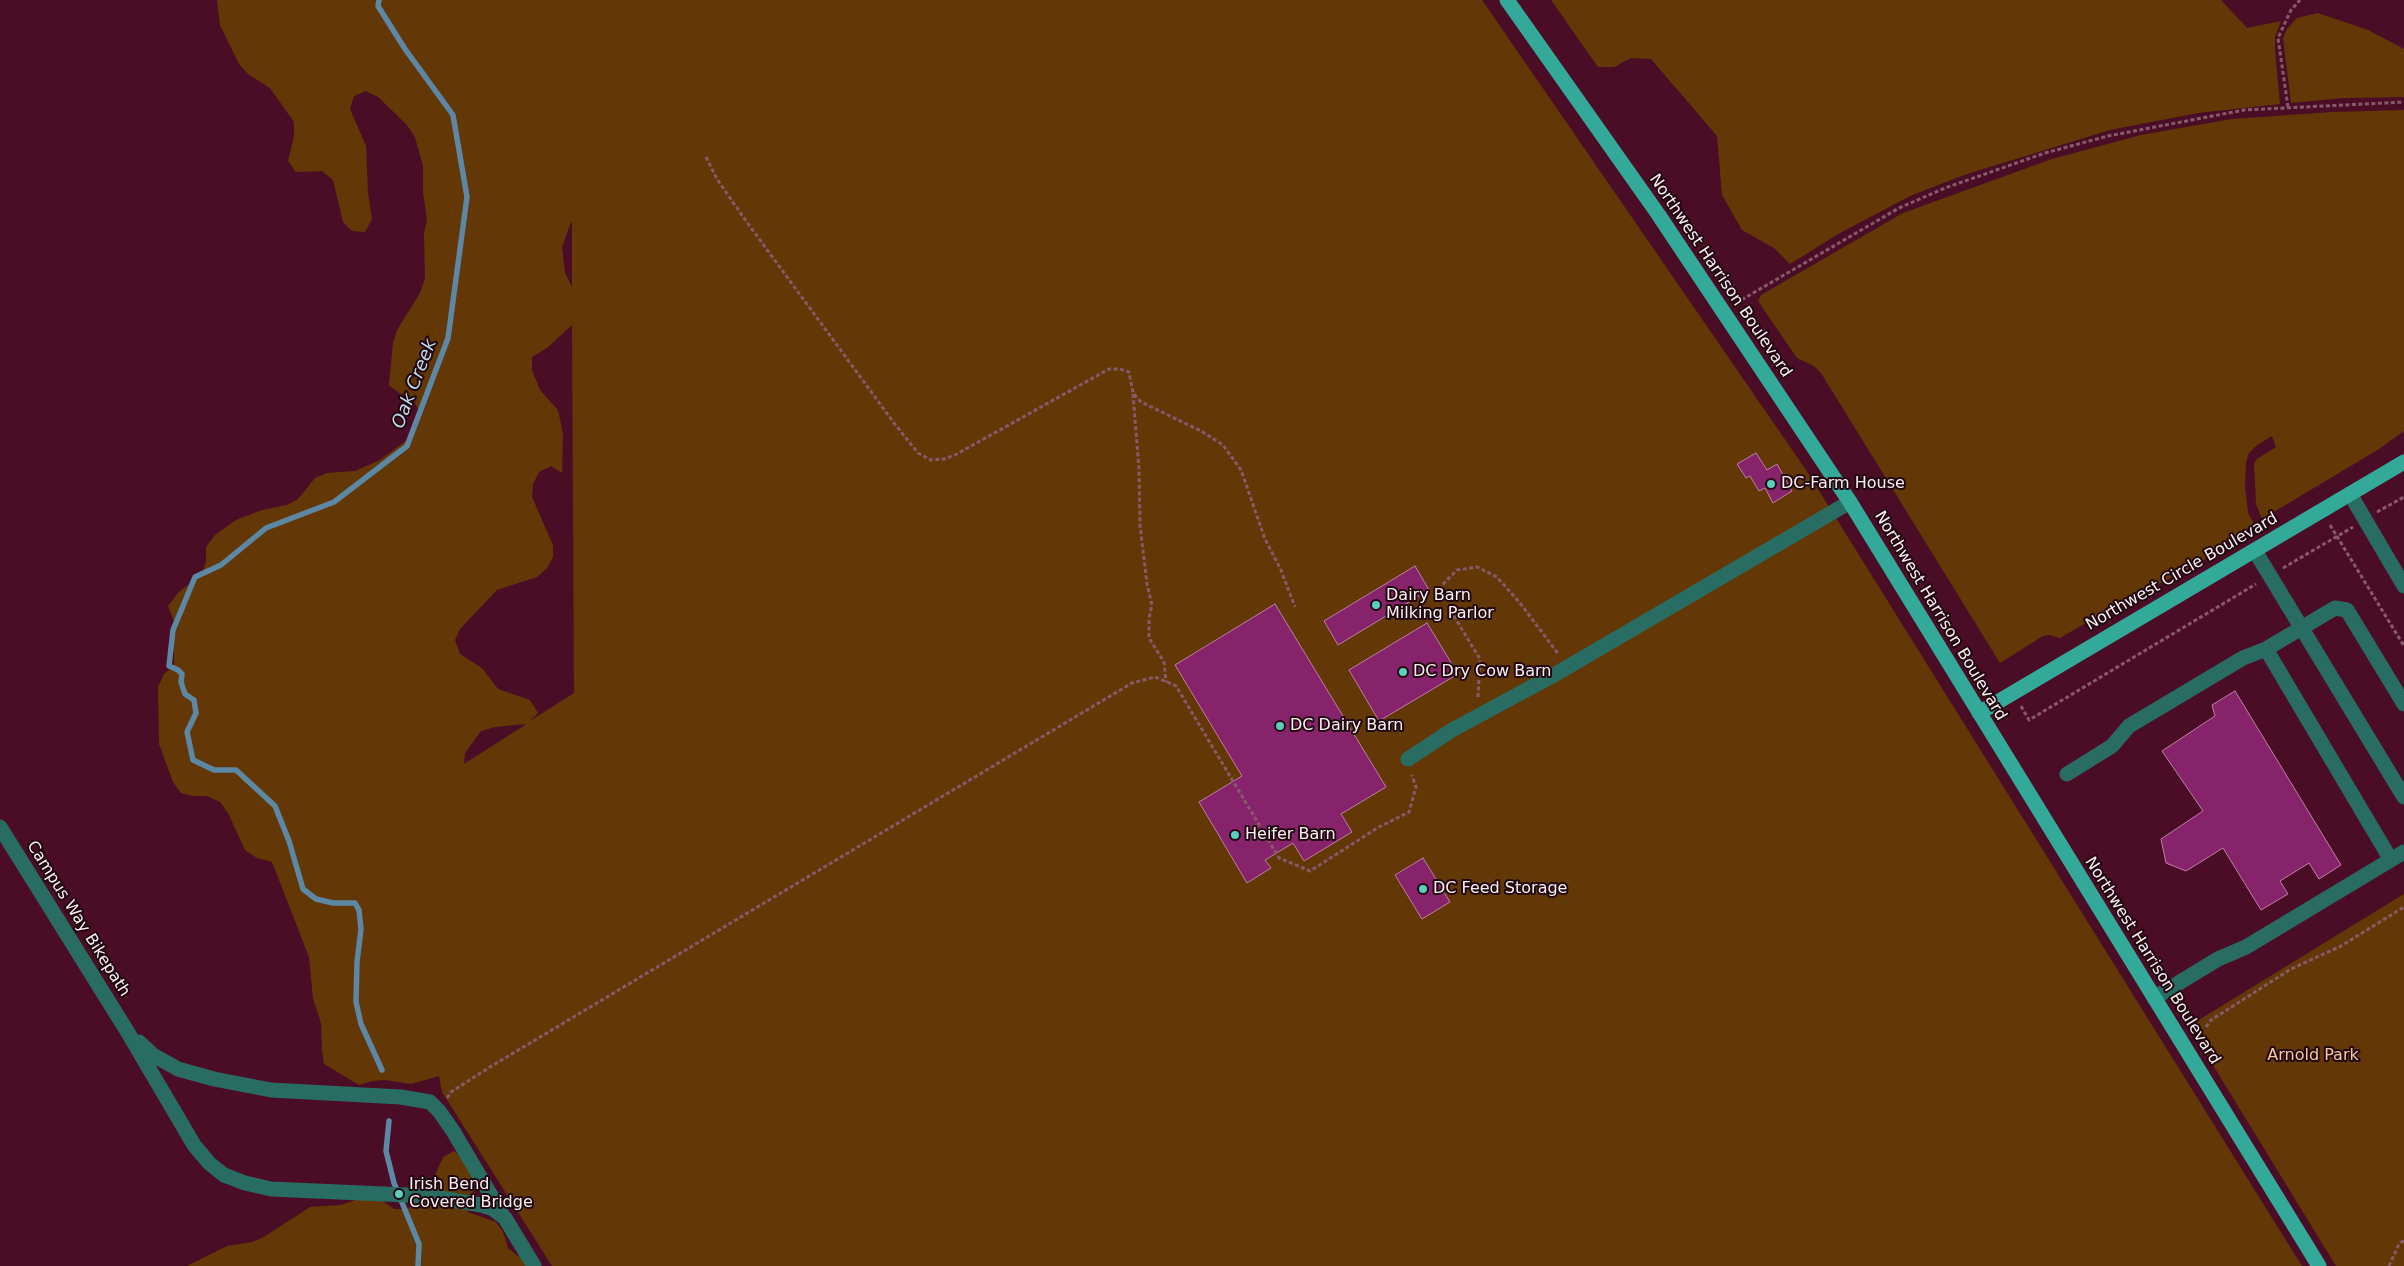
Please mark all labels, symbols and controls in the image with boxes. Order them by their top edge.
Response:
street label: Northwest Harrison Boulevard [1645,171,1795,381]
water label: Oak Creek [388,336,442,432]
place label: DC-Farm House [1781,474,1905,494]
marker: DC-Farm House [1765,478,1777,490]
street label: Northwest Harrison Boulevard [1870,508,2010,724]
street label: Northwest Circle Boulevard [2083,509,2281,635]
place label: Dairy Barn Milking Parlor [1386,586,1494,624]
marker: Dairy Barn Milking Parlor [1370,599,1382,611]
place label: DC Dry Cow Barn [1413,662,1551,682]
marker: DC Dry Cow Barn [1397,666,1409,678]
place label: DC Dairy Barn [1290,716,1404,736]
marker: DC Dairy Barn [1274,720,1286,732]
place label: Heifer Barn [1245,825,1336,845]
marker: Heifer Barn [1229,829,1241,841]
street label: Campus Way Bikepath [22,838,134,1000]
street label: Northwest Harrison Boulevard [2080,854,2224,1068]
place label: DC Feed Storage [1433,879,1567,899]
marker: DC Feed Storage [1417,883,1429,895]
park label: Arnold Park [2267,1046,2359,1066]
place label: Irish Bend Covered Bridge [409,1175,533,1213]
marker: Irish Bend Covered Bridge [393,1188,405,1200]

